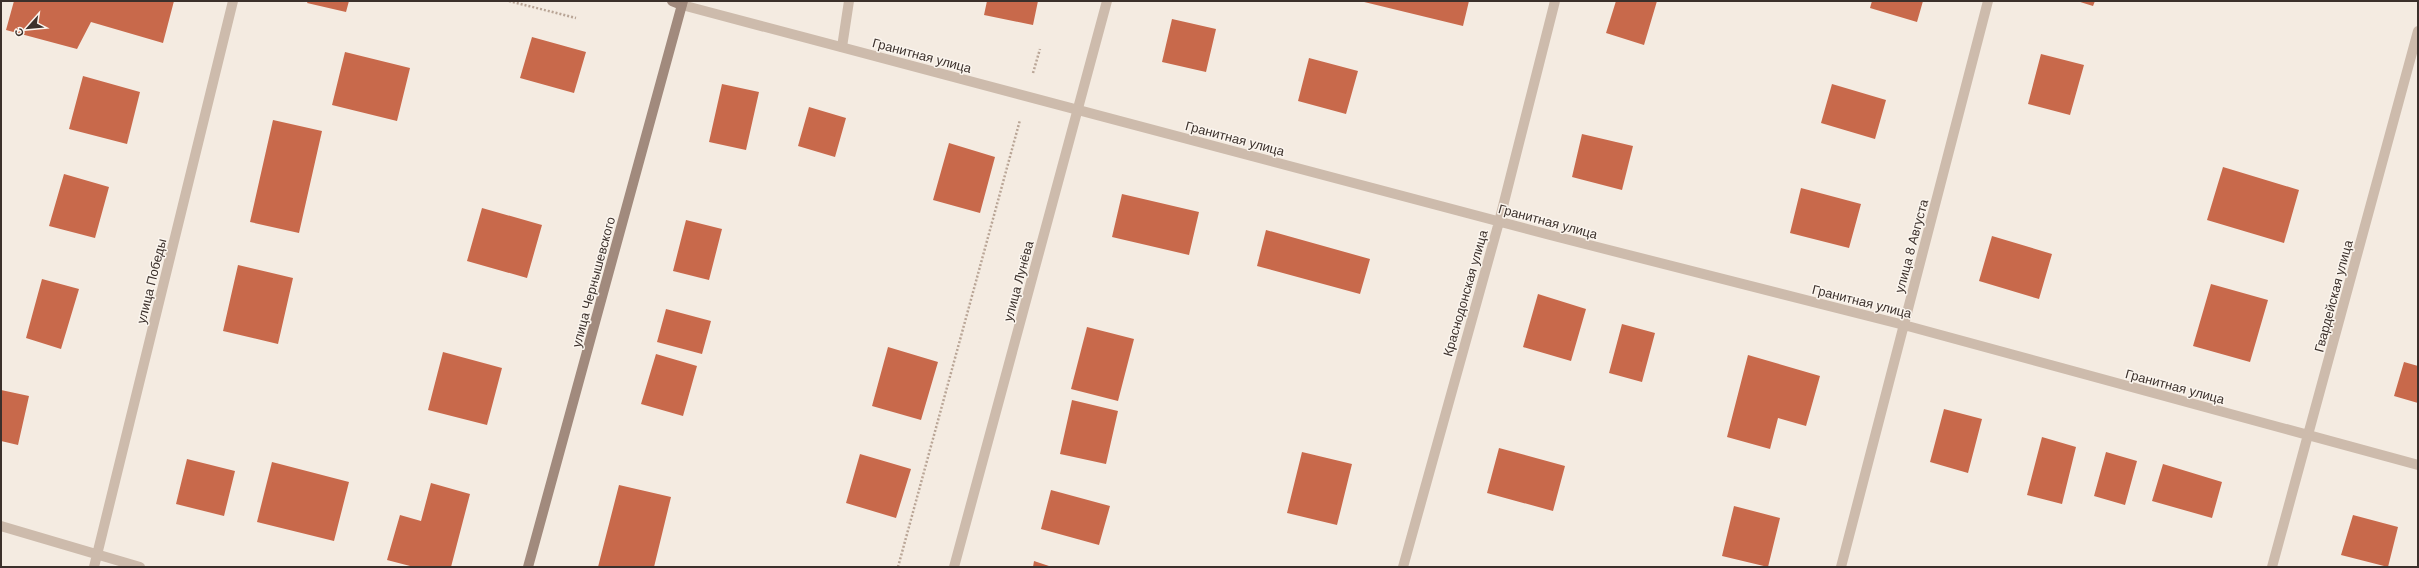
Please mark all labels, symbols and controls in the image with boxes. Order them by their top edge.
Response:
north arrow [8,8,48,48]
text: С [12,26,26,39]
street label: Гранитная улица [871,35,974,76]
street label: Гранитная улица [1184,118,1287,159]
street label: улица 8 Августа [1892,197,1931,295]
street label: Гранитная улица [1497,201,1600,242]
street label: улица Чернышевского [569,215,618,349]
street label: Краснодонская улица [1440,227,1491,358]
street label: улица Победы [134,237,169,325]
street label: улица Лунёва [1001,238,1037,323]
street label: Гвардейская улица [2311,238,2356,354]
street label: Гранитная улица [1811,282,1914,321]
street label: Гранитная улица [2124,366,2227,407]

